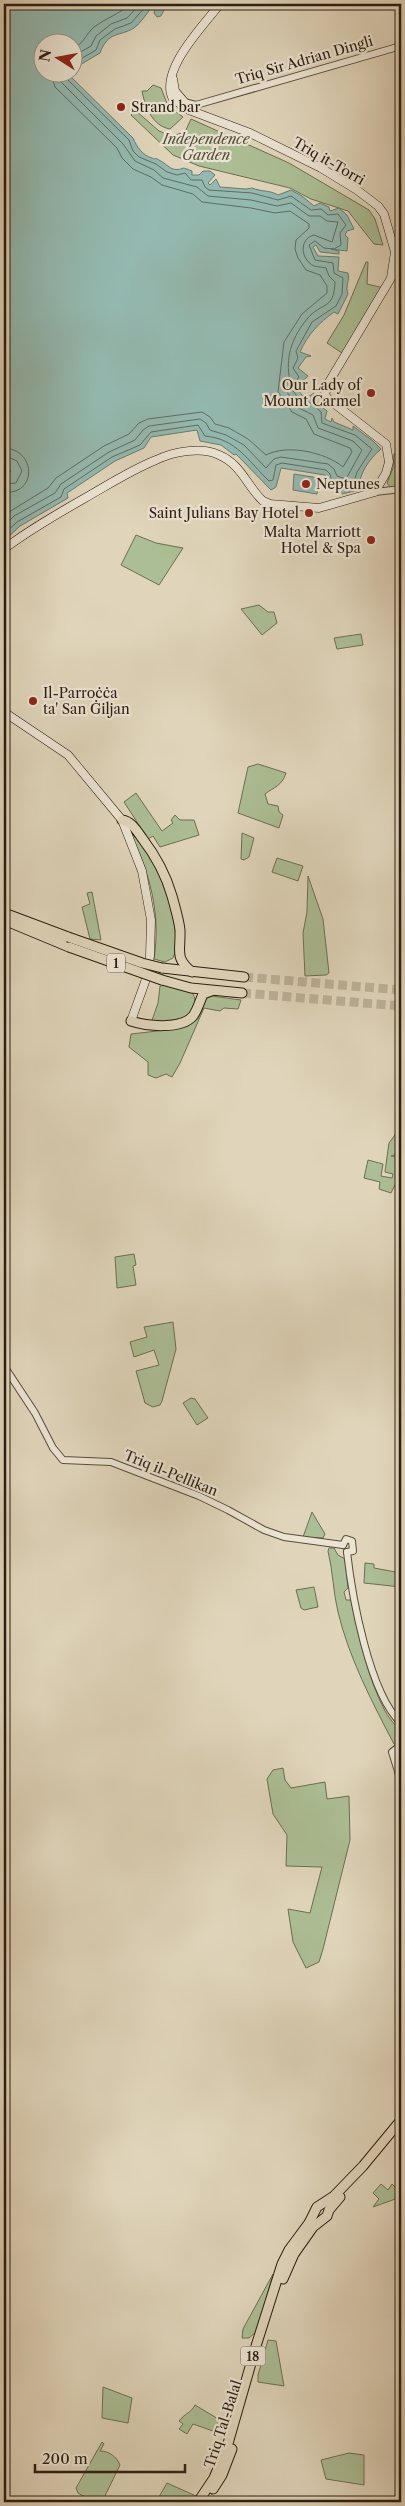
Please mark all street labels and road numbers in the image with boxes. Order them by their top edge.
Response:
street label: Triq Sir Adrian Dingli [233,32,375,88]
street label: Triq it-Torri [290,133,368,189]
road number: 1 [107,954,125,972]
street label: Triq il-Pellikan [121,1446,221,1500]
road number: 18 [240,2346,266,2366]
street label: Triq Tal-Balal [200,2378,246,2470]

